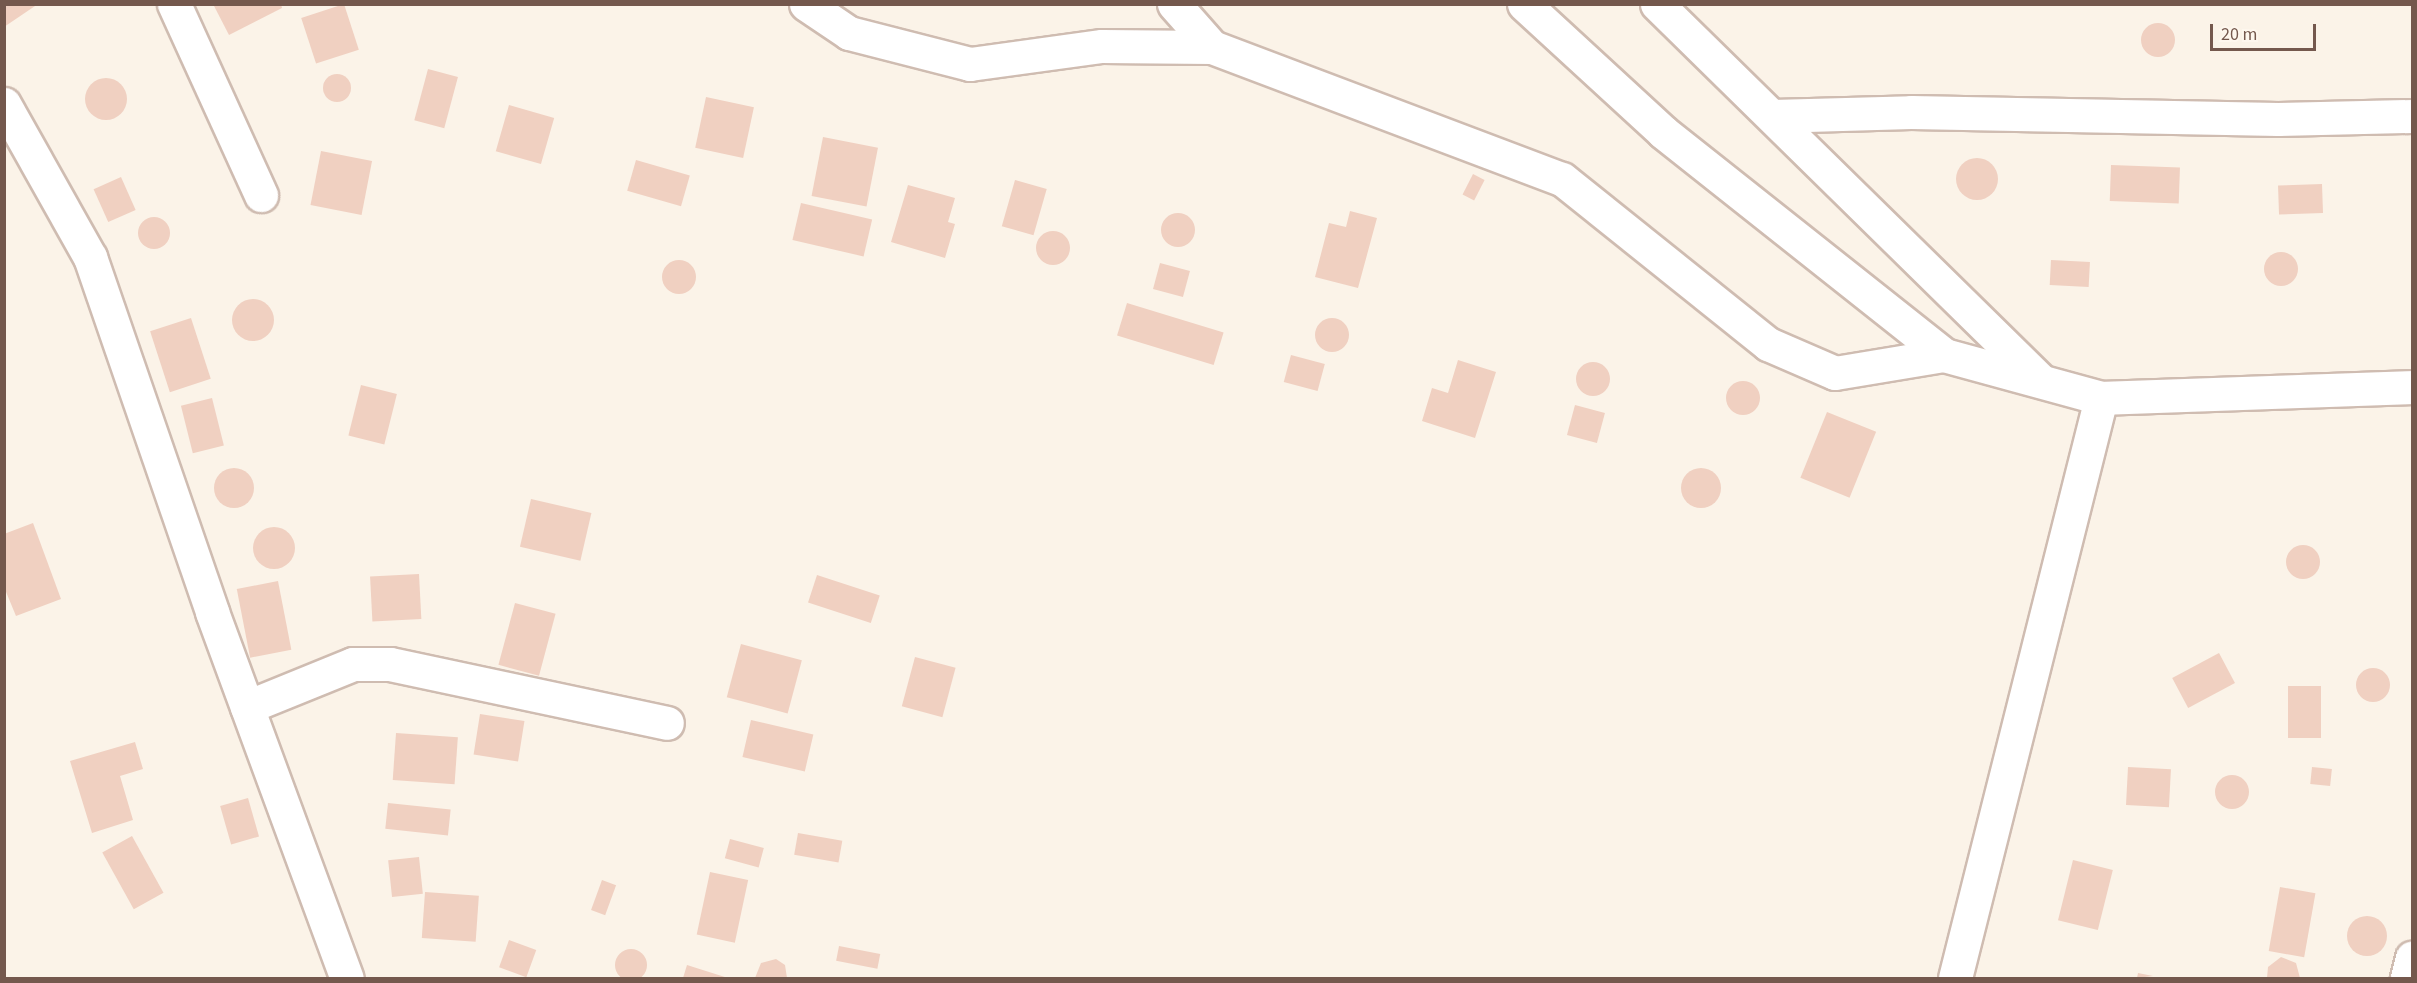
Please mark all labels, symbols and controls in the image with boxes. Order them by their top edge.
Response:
scale bar [2213,12,2320,50]
text: 20 m [2221,22,2257,47]

